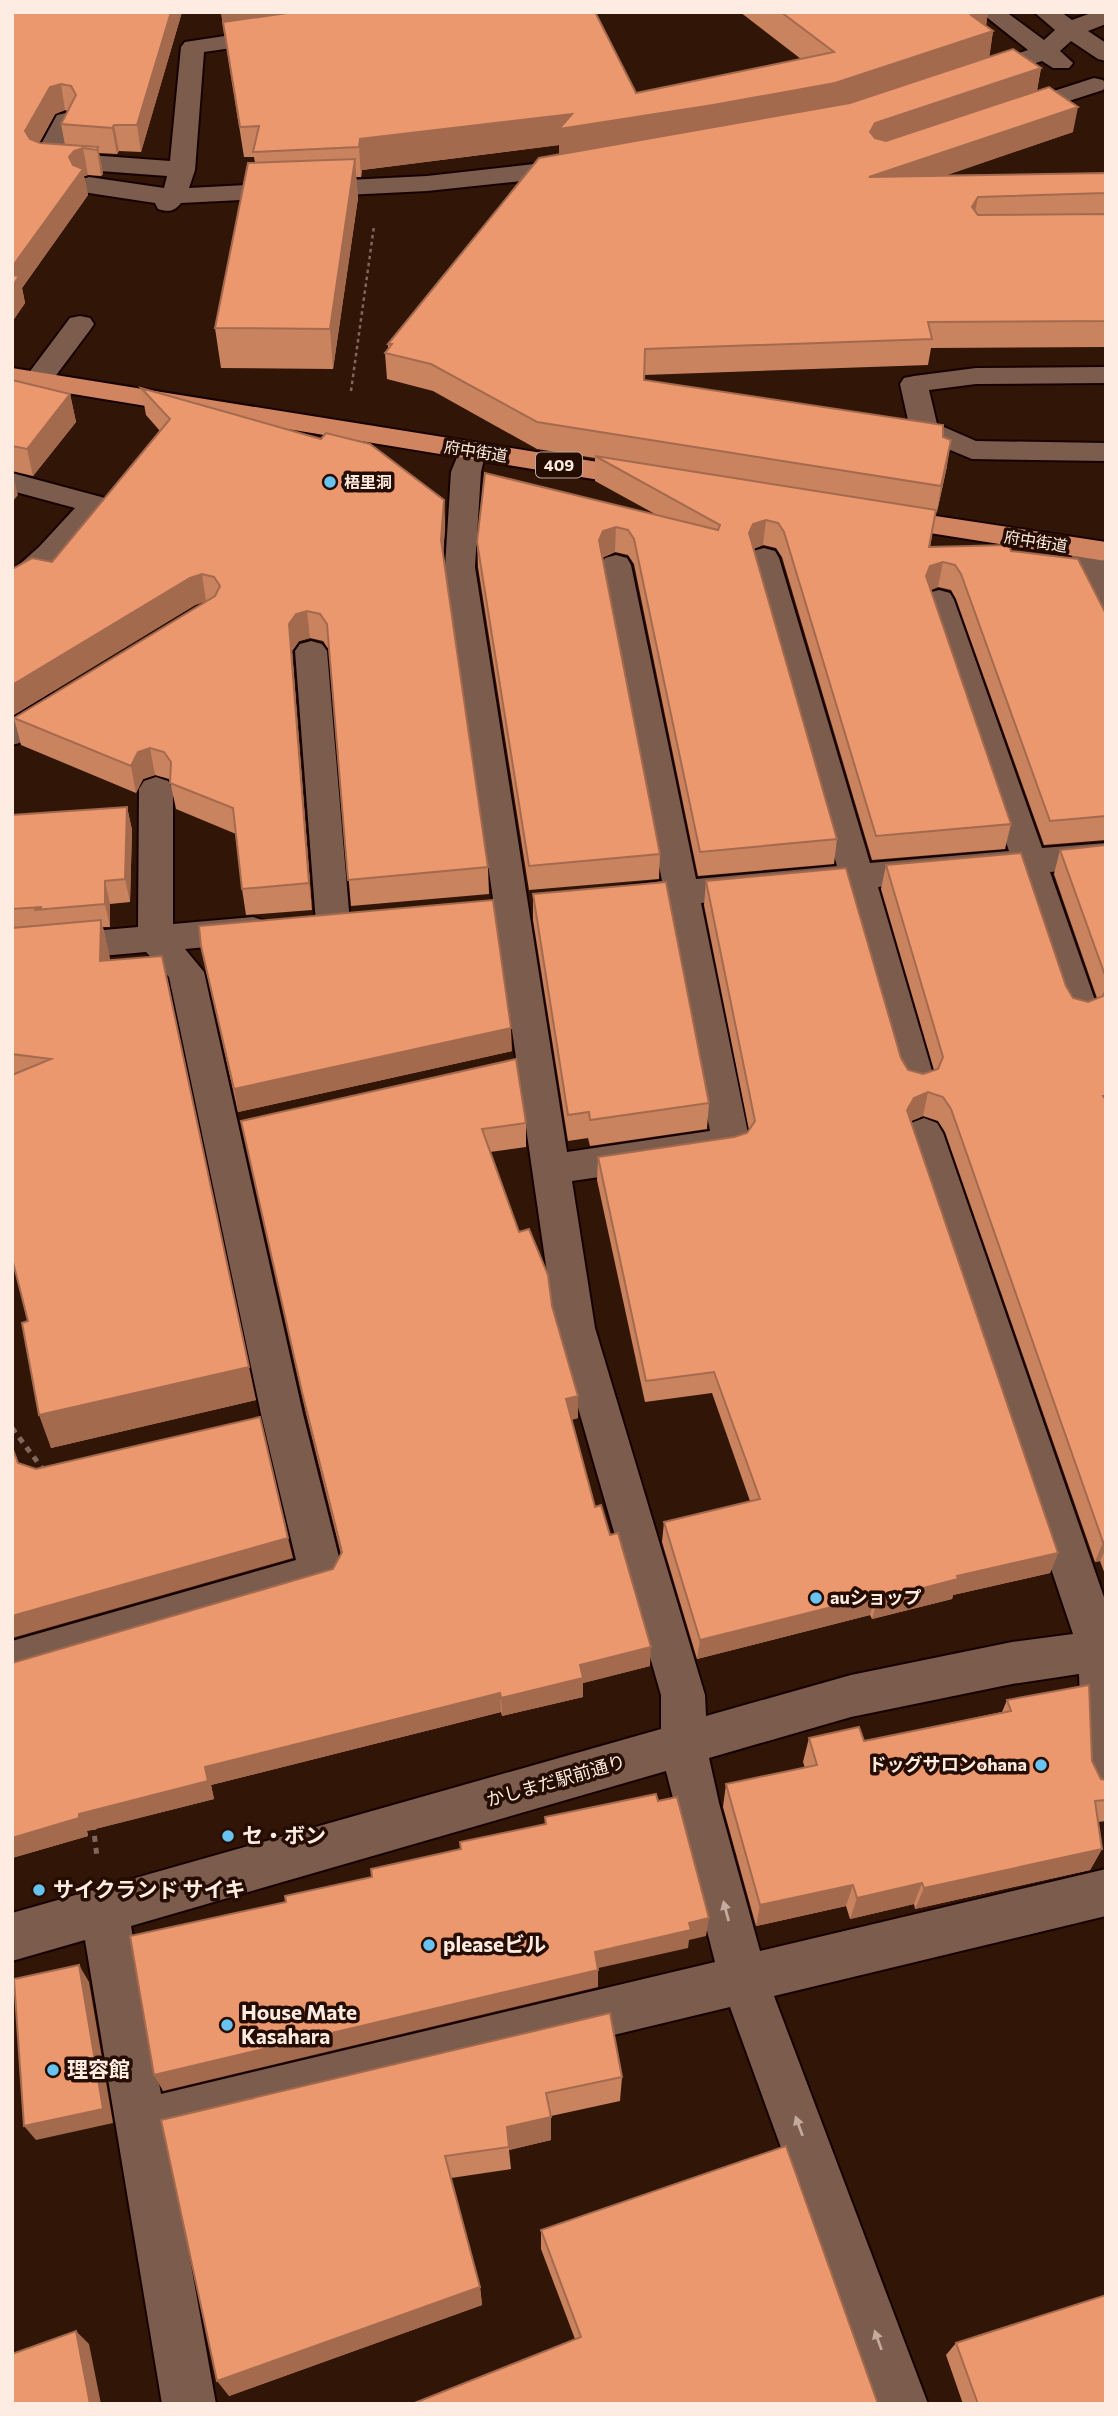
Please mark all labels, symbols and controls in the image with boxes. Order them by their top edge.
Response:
street label: 府中街道 [443,436,509,465]
road number: 409 [536,452,582,478]
place label: 梧里洞 [344,472,392,491]
marker: 梧里洞 [322,474,338,490]
street label: 府中街道 [1003,526,1069,555]
place label: auショップ [830,1586,922,1608]
marker: auショップ [808,1590,824,1606]
street label: かしまだ駅前通り [483,1750,628,1810]
place label: ドッグサロンohana [868,1753,1027,1775]
marker: ドッグサロンohana [1033,1757,1049,1773]
place label: セ・ボン [242,1822,326,1847]
marker: セ・ボン [220,1828,236,1844]
place label: サイクランド サイキ [53,1876,246,1901]
marker: サイクランド サイキ [31,1882,47,1898]
one-way arrow [720,1900,731,1922]
place label: pleaseビル [443,1931,546,1956]
marker: pleaseビル [421,1937,437,1953]
place label: House Mate Kasahara [241,1999,357,2048]
marker: House Mate Kasahara [219,2017,235,2033]
place label: 理容館 [67,2056,130,2081]
marker: 理容館 [45,2062,61,2078]
one-way arrow [793,2116,804,2137]
one-way arrow [872,2329,883,2350]

